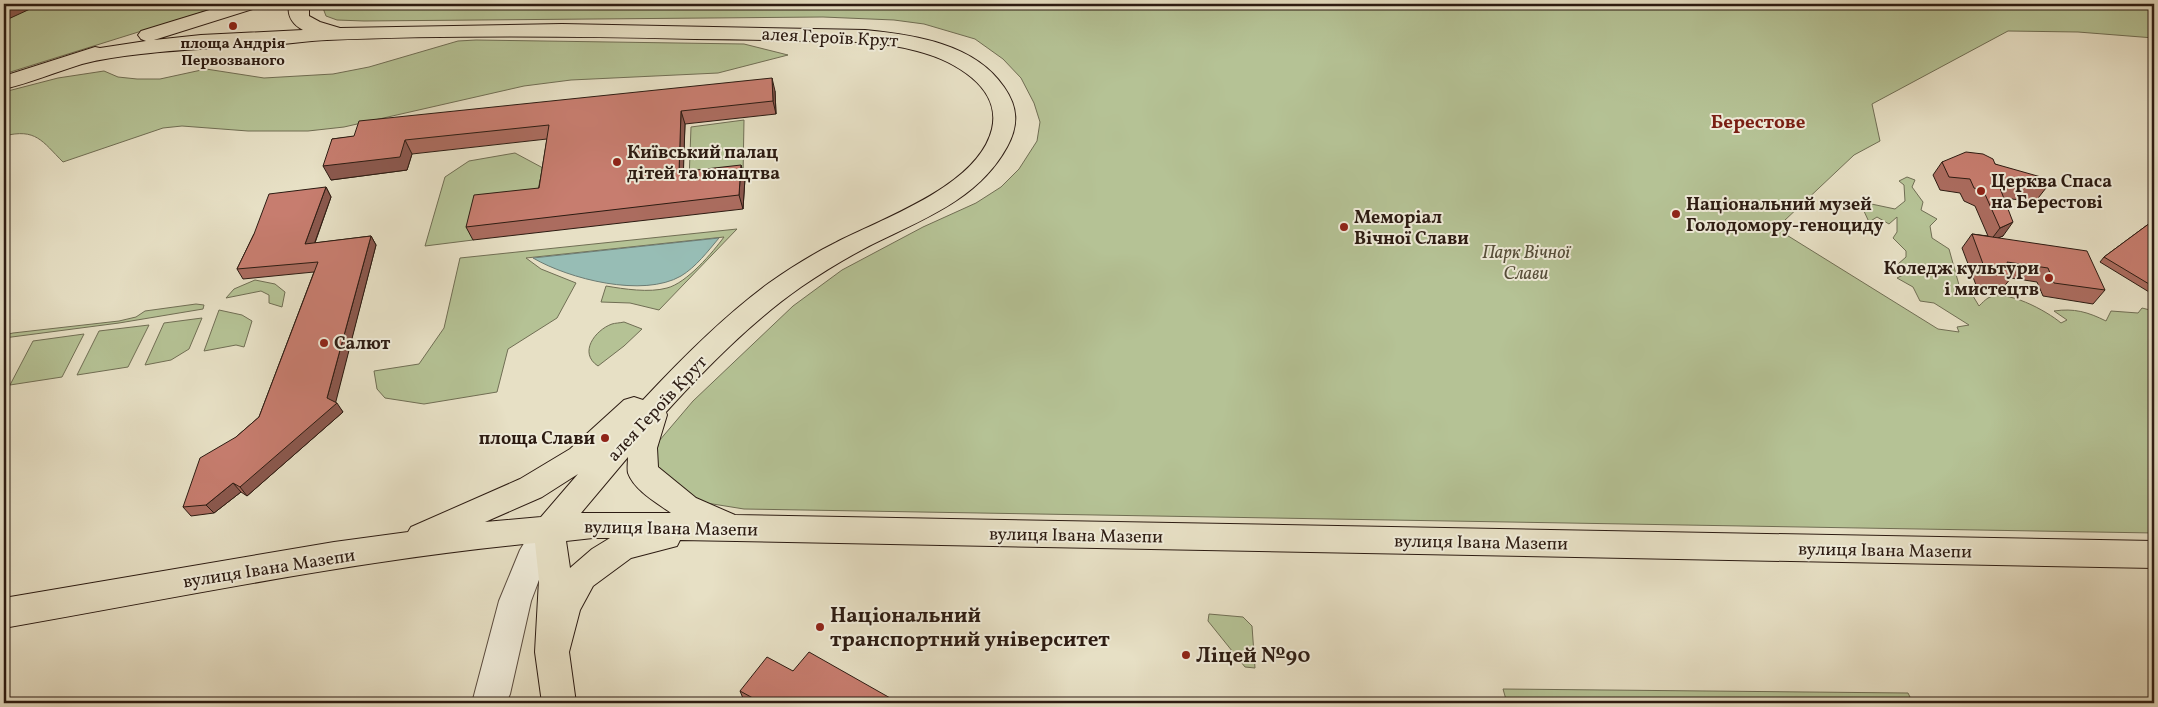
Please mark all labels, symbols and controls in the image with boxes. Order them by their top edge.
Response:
marker: площа Андрія Первозваного [227,20,239,32]
street label: алея Героїв Крут [761,22,899,55]
place label: площа Андрія Первозваного [181,34,286,72]
district label: Берестове [1711,110,1806,136]
place label: Київський палац дітей та юнацтва [627,141,780,187]
marker: Київський палац дітей та юнацтва [611,156,623,168]
place label: Церква Спаса на Берестові [1991,170,2112,216]
marker: Церква Спаса на Берестові [1975,185,1987,197]
place label: Національний музей Голодомору-геноциду [1686,193,1884,239]
place label: Меморіал Вічної Слави [1354,206,1469,252]
marker: Національний музей Голодомору-геноциду [1670,208,1682,220]
marker: Меморіал Вічної Слави [1338,221,1350,233]
park label: Парк Вічної Слави [1482,241,1571,287]
place label: Коледж культури і мистецтв [1883,257,2039,303]
marker: Коледж культури і мистецтв [2043,272,2055,284]
place label: Салют [334,332,391,357]
marker: Салют [318,337,330,349]
street label: алея Героїв Крут [602,350,714,468]
place label: площа Слави [479,427,595,452]
marker: площа Слави [599,432,611,444]
street label: вулиця Івана Мазепи [584,515,758,544]
street label: вулиця Івана Мазепи [989,522,1163,551]
street label: вулиця Івана Мазепи [1394,529,1568,558]
street label: вулиця Івана Мазепи [1798,537,1972,566]
street label: вулиця Івана Мазепи [181,544,357,595]
place label: Національний транспортний університет [830,602,1110,655]
marker: Національний транспортний університет [814,621,826,633]
place label: Ліцей №90 [1196,642,1310,671]
marker: Ліцей №90 [1180,649,1192,661]

